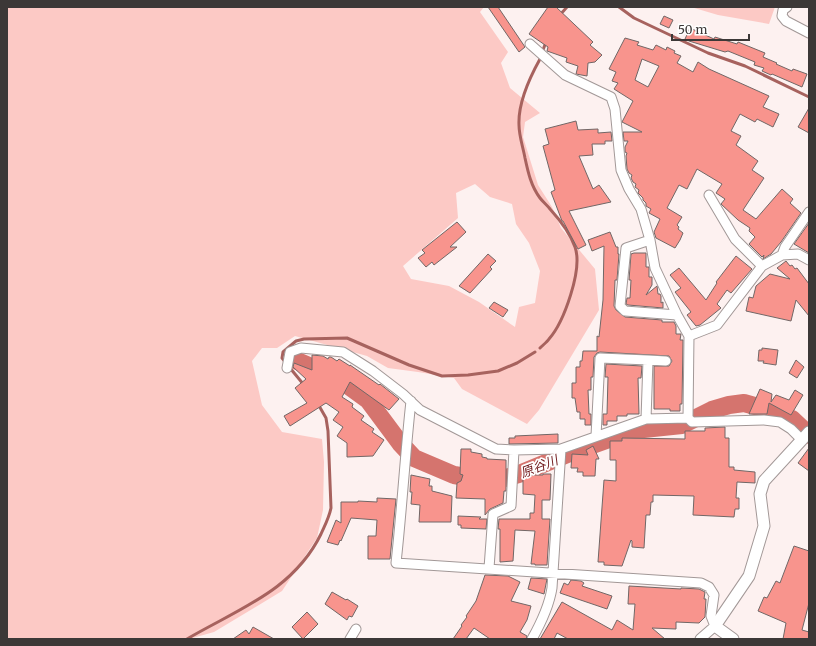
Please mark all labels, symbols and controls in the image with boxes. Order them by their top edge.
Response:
scale bar [672,16,749,42]
text: 50 m [678,22,707,37]
water label: 原谷川 [518,451,562,481]

